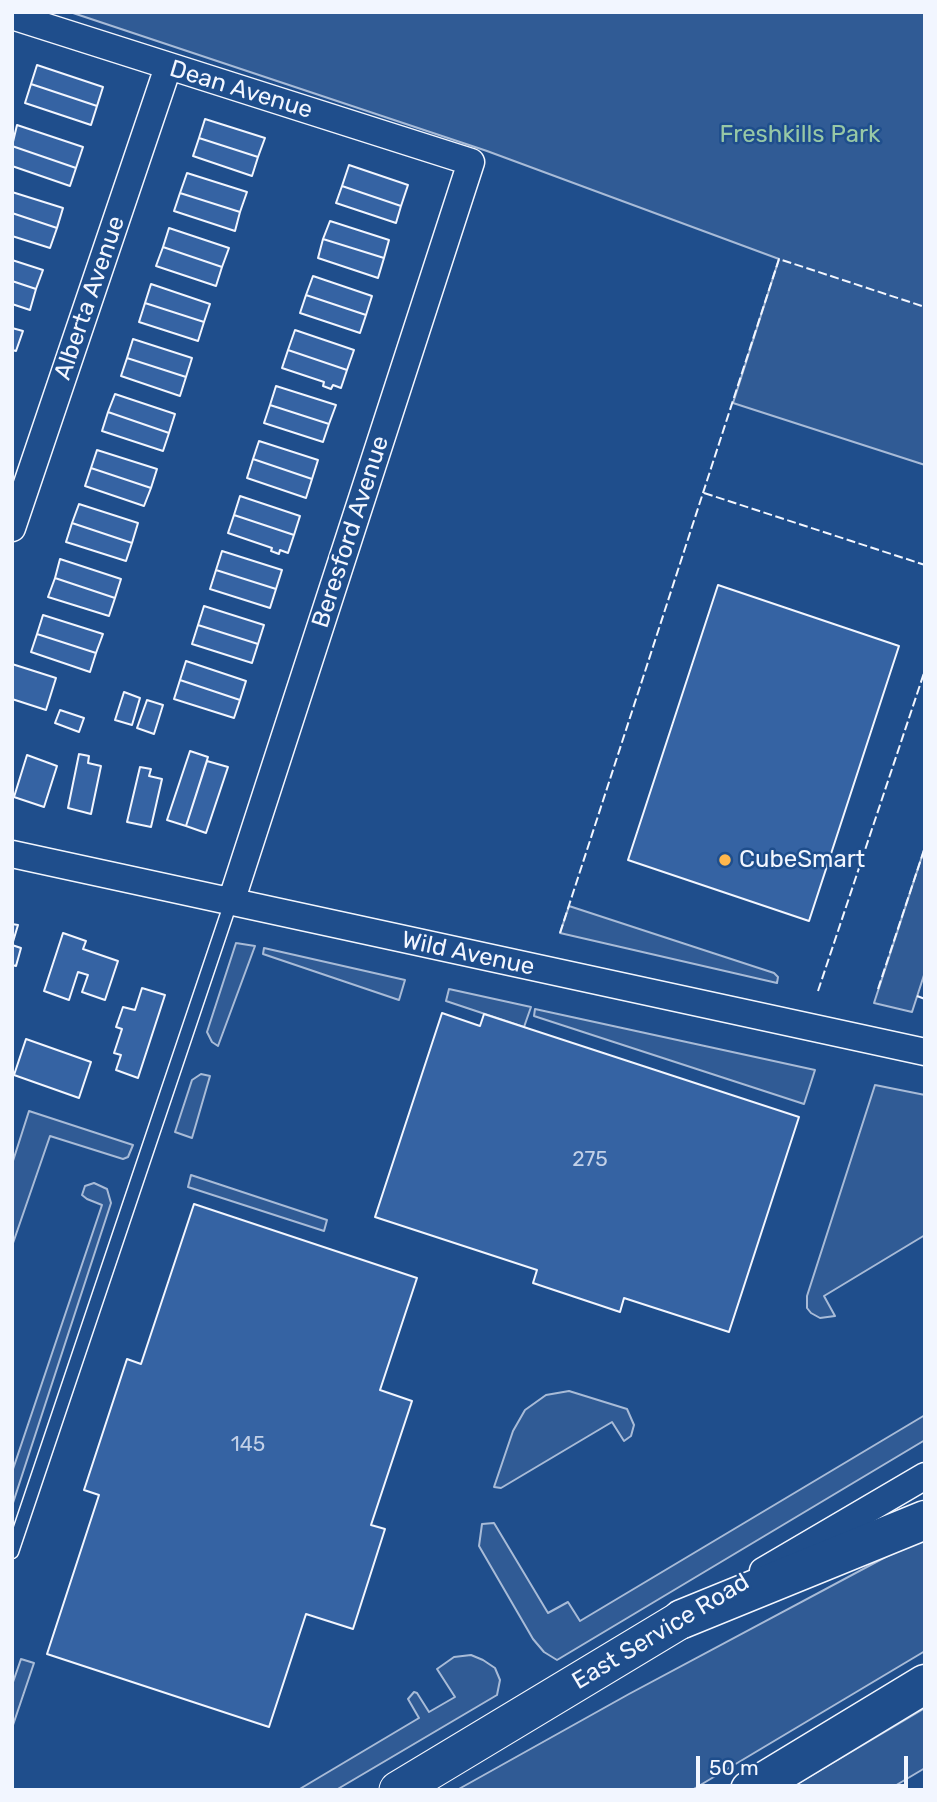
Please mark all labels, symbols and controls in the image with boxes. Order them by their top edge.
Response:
street label: Dean Avenue [166,55,316,125]
park label: Freshkills Park [720,121,880,149]
street label: Alberta Avenue [48,212,132,384]
street label: Beresford Avenue [306,432,396,632]
place label: CubeSmart [739,846,865,874]
marker: CubeSmart [717,852,733,868]
street label: Wild Avenue [399,926,537,982]
house number: 275 [572,1147,608,1173]
house number: 145 [231,1432,265,1458]
street label: East Service Road [567,1568,755,1696]
scale bar [699,1742,911,1786]
text: 50 m [709,1755,759,1780]

